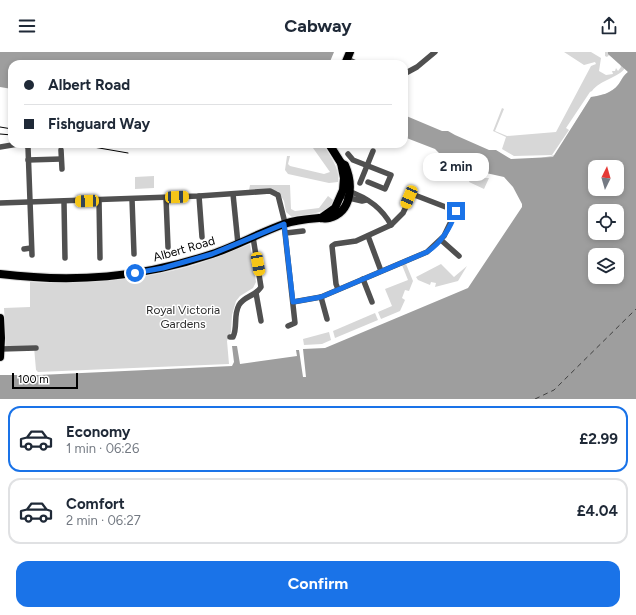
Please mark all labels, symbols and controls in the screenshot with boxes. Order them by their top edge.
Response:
icon: menu [16,15,38,37]
text: Cabway [284,15,352,37]
icon: share [598,15,620,37]
text: Albert Road [48,76,130,94]
text: Fishguard Way [48,115,150,133]
callout: 2 min [423,153,489,181]
text: 2 min [440,159,472,174]
north arrow [588,160,624,196]
map controls [588,160,624,284]
car [399,184,419,210]
car [165,191,189,203]
car [75,195,99,207]
route end [447,202,465,220]
button: locate [588,204,624,240]
street label: Albert Road [152,234,216,264]
button: layers [588,248,624,284]
car [250,251,266,277]
route start [126,264,144,282]
park label: Royal Victoria Gardens [146,303,220,331]
scale bar [12,371,78,390]
text: 100 m [18,373,49,386]
icon: car [18,421,54,457]
text: Economy [66,423,131,441]
text: £2.99 [579,430,618,448]
text: 1 min · 06:26 [66,441,139,456]
icon: car [18,493,54,529]
text: Comfort [66,495,125,513]
text: £4.04 [577,502,618,520]
text: 2 min · 06:27 [66,513,141,528]
button: Confirm [16,561,620,607]

